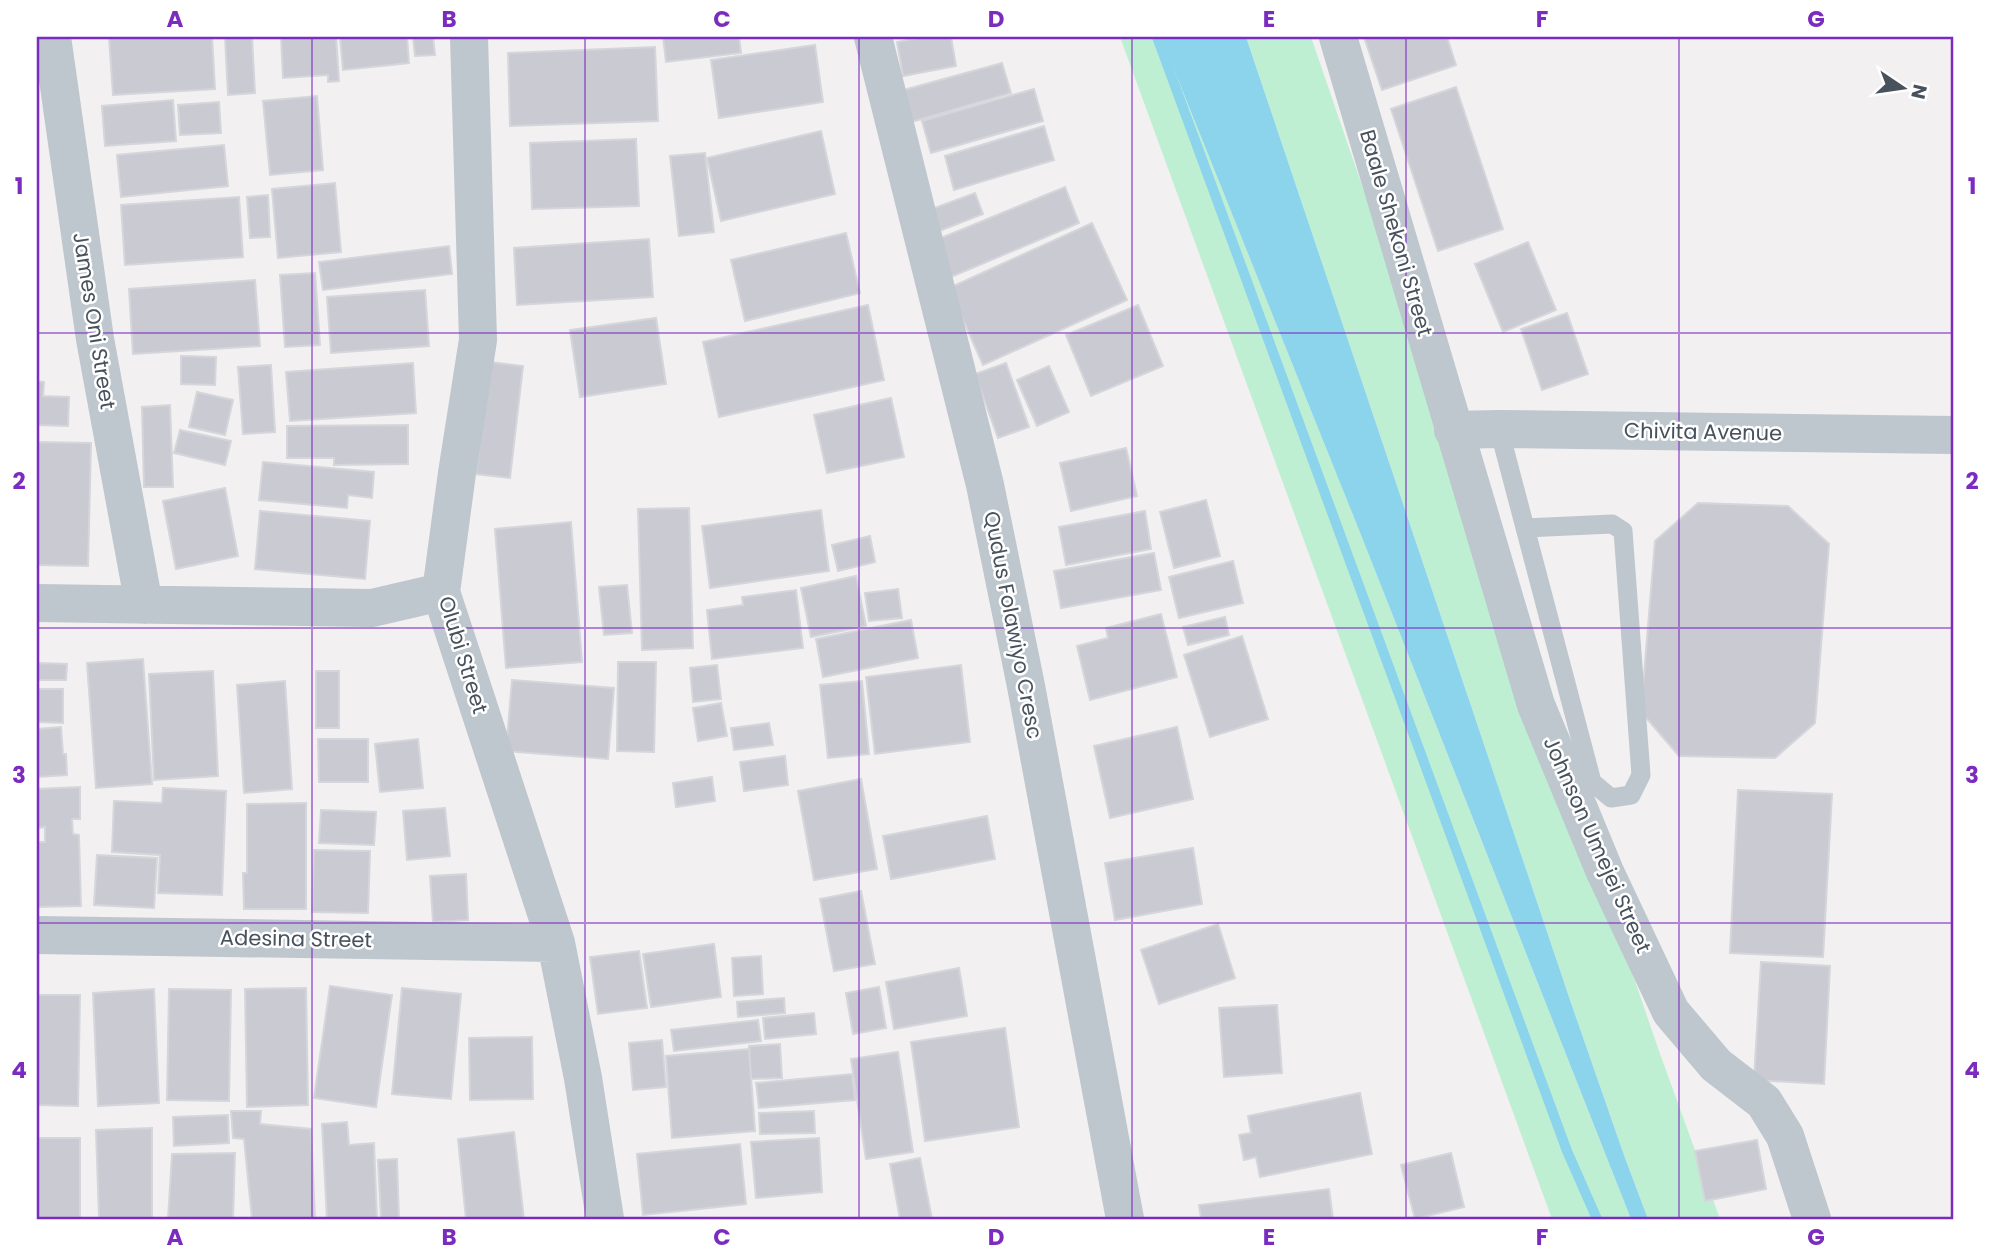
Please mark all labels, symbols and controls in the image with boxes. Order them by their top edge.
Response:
text: A [167,3,184,35]
text: B [441,3,457,35]
text: C [713,3,731,35]
text: D [988,3,1004,35]
text: E [1263,3,1275,35]
text: F [1536,3,1548,35]
text: G [1807,3,1825,35]
north arrow [1868,52,1938,122]
text: N [1904,82,1934,102]
street label: Baale Shekoni Street [1353,126,1440,340]
text: 1 [15,170,23,202]
text: 1 [1968,170,1976,202]
street label: James Oni Street [66,230,123,411]
street label: Chivita Avenue [1624,416,1782,447]
text: 2 [12,465,26,497]
text: 2 [1965,465,1979,497]
street label: Qudus Folawiyo Cresc [977,508,1050,741]
street label: Olubi Street [432,592,495,717]
street label: Johnson Umejei Street [1537,732,1658,958]
text: 3 [12,759,26,791]
text: 3 [1965,759,1979,791]
street label: Adesina Street [220,923,372,954]
text: 4 [11,1054,27,1086]
text: 4 [1964,1054,1980,1086]
text: A [167,1221,184,1253]
text: B [441,1221,457,1253]
text: C [713,1221,731,1253]
text: D [988,1221,1004,1253]
text: E [1263,1221,1275,1253]
text: F [1536,1221,1548,1253]
text: G [1807,1221,1825,1253]

